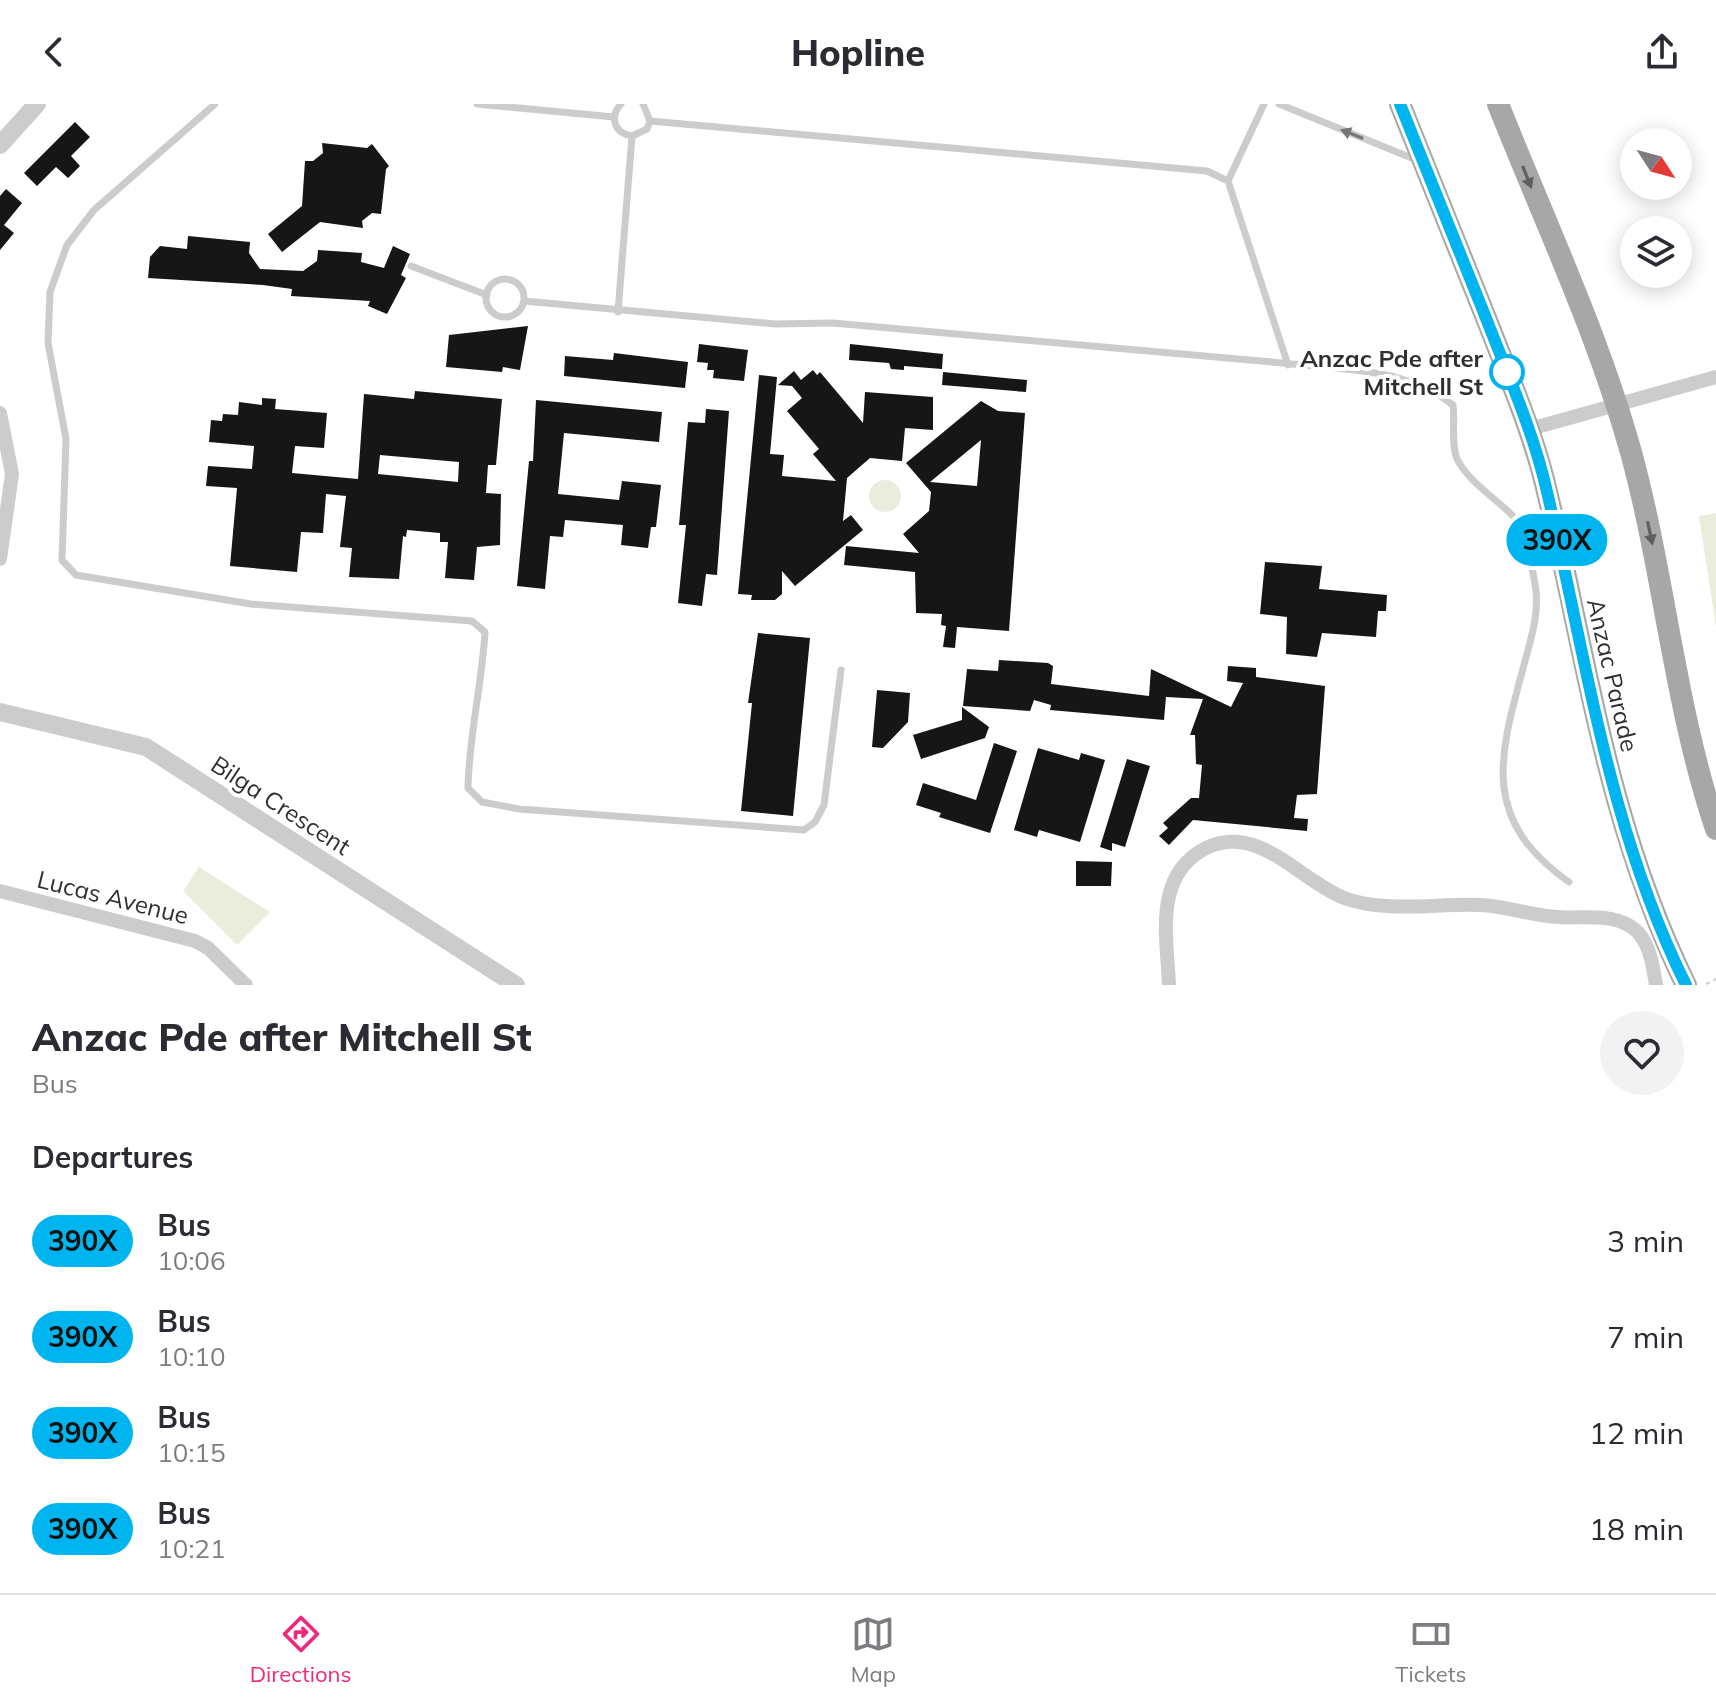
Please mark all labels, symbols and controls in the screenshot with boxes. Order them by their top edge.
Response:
icon: back [32,30,76,74]
text: Hopline [791,30,925,75]
icon: share [1640,30,1684,74]
one-way arrow [1340,127,1364,140]
north arrow [1620,128,1692,200]
map controls [1620,128,1692,288]
one-way arrow [1521,165,1534,189]
button: layers [1620,216,1692,288]
place label: Anzac Pde after Mitchell St [1300,343,1484,401]
marker: Anzac Pde after Mitchell St [1490,355,1524,389]
line badge: 390X [1501,514,1613,566]
one-way arrow [1644,521,1657,546]
text: 390X [1522,522,1592,557]
street label: Anzac Parade [1581,595,1645,755]
street label: Bilga Crescent [206,749,356,861]
street label: Lucas Avenue [34,864,192,930]
button: heart [1600,1011,1684,1095]
text: Anzac Pde after Mitchell St [32,1013,532,1061]
text: Bus [32,1067,78,1100]
text: Departures [32,1138,193,1176]
text: Bus [157,1206,211,1244]
text: 3 min [1607,1222,1684,1260]
text: 390X [48,1223,117,1258]
text: 10:06 [157,1244,226,1277]
text: Bus [157,1302,211,1340]
text: 7 min [1607,1318,1684,1356]
text: 390X [48,1319,117,1354]
text: 10:10 [157,1340,226,1373]
text: Bus [157,1398,211,1436]
text: 12 min [1589,1414,1684,1452]
text: 390X [48,1415,117,1450]
text: 10:15 [157,1436,226,1469]
text: Bus [157,1494,211,1532]
text: 18 min [1589,1510,1684,1548]
text: 390X [48,1511,117,1546]
text: 10:21 [157,1532,226,1565]
tab: Directions [250,1612,351,1688]
tab: Map [851,1612,896,1688]
tab: Tickets [1395,1612,1466,1688]

